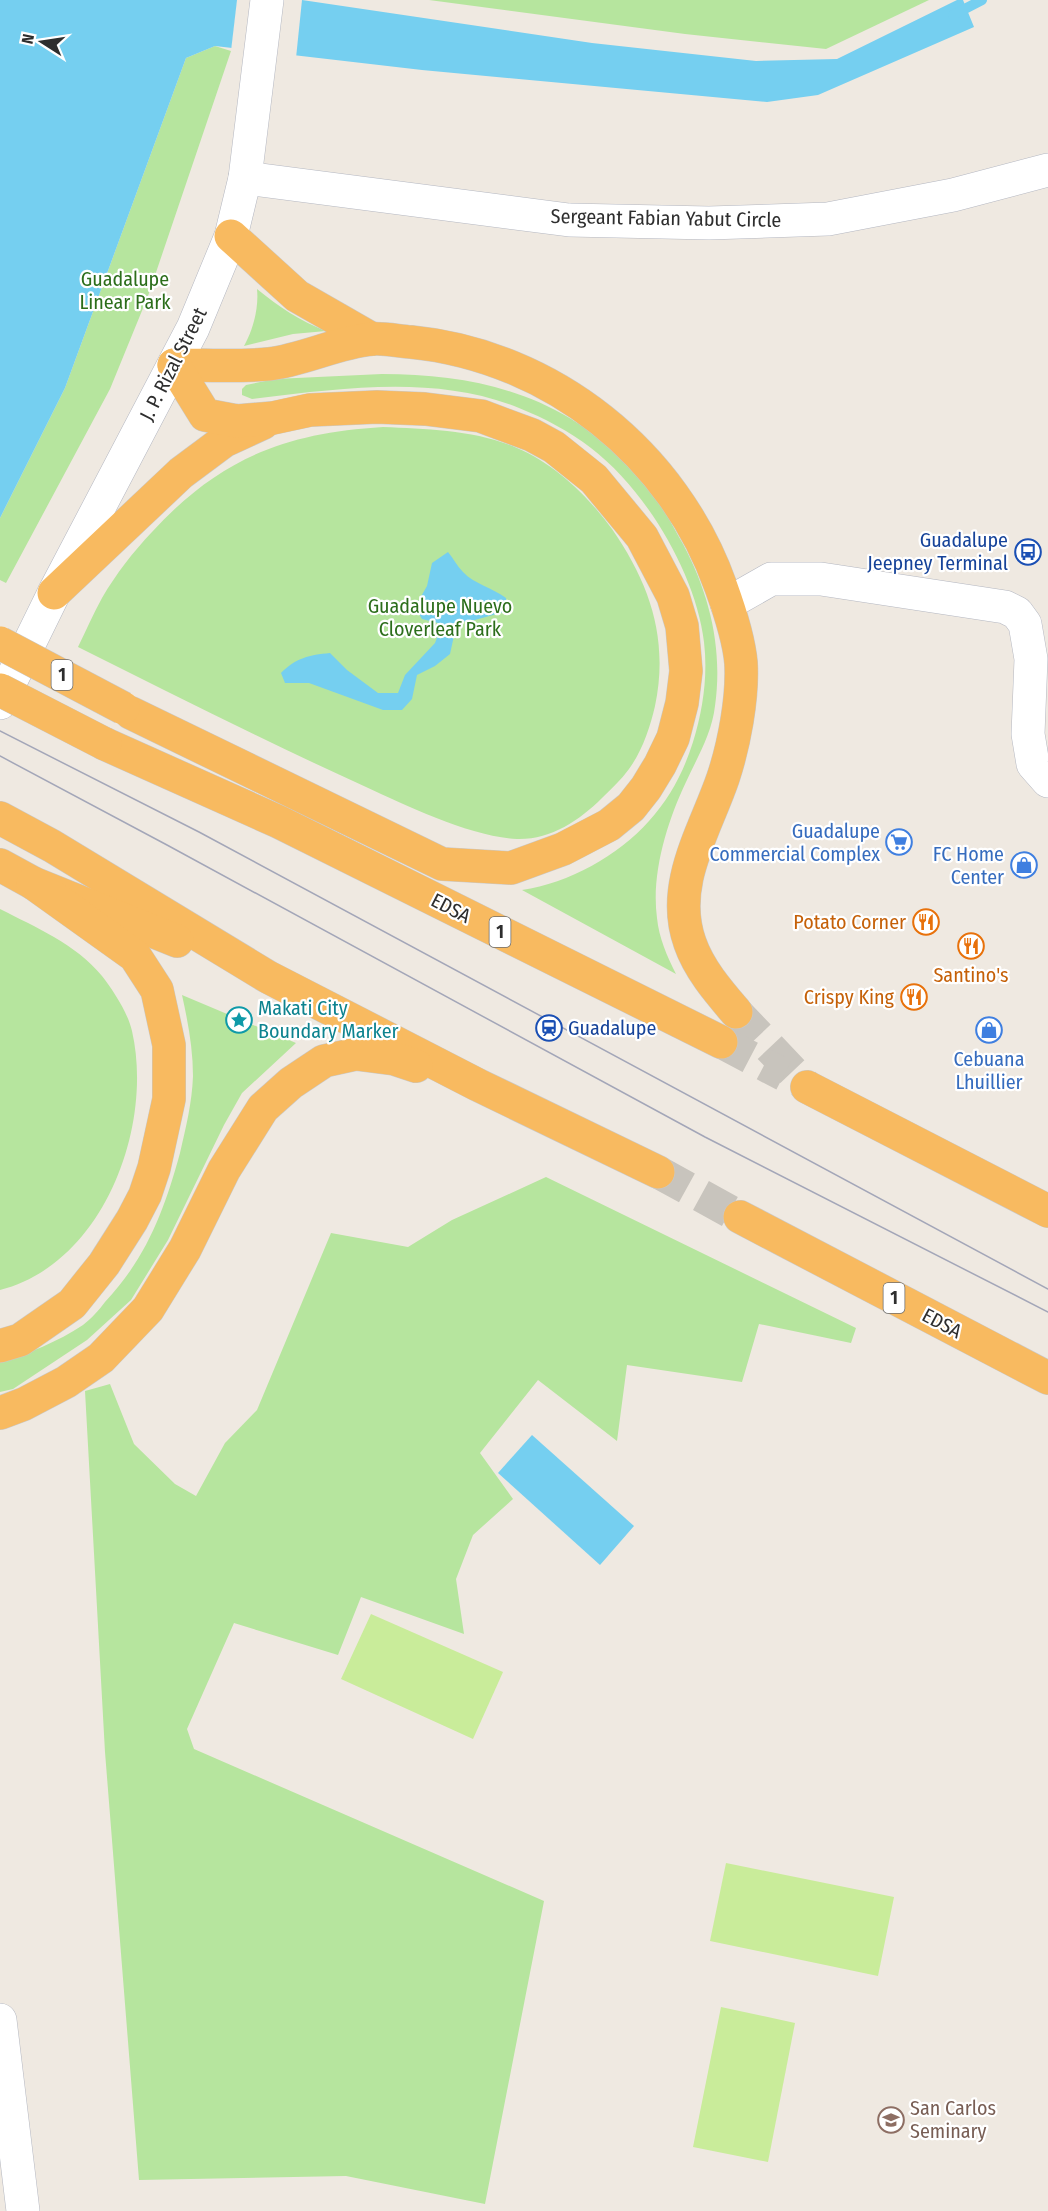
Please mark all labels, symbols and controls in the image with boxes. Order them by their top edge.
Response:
north arrow [12,12,72,72]
text: N [18,32,38,46]
street label: Sergeant Fabian Yabut Circle [550,204,782,232]
park label: Guadalupe Linear Park [79,267,171,314]
street label: J. P. Rizal Street [134,303,212,425]
place label: Guadalupe Jeepney Terminal [867,528,1008,575]
bus stop icon: Guadalupe Jeepney Terminal [1013,537,1043,567]
park label: Guadalupe Nuevo Cloverleaf Park [368,594,512,641]
road number: 1 [52,660,72,690]
place label: Guadalupe Commercial Complex [710,819,880,866]
supermarket icon: Guadalupe Commercial Complex [884,827,914,857]
place label: FC Home Center [933,842,1004,889]
shop icon: FC Home Center [1009,850,1039,880]
street label: EDSA [427,888,475,928]
restaurant icon: Potato Corner [911,907,941,937]
place label: Potato Corner [793,910,906,934]
road number: 1 [490,917,510,947]
restaurant icon: Santino's [956,931,986,961]
place label: Santino's [933,963,1009,987]
restaurant icon: Crispy King [899,982,929,1012]
place label: Crispy King [804,985,895,1009]
place label: Makati City Boundary Marker [258,996,399,1043]
place icon: Makati City Boundary Marker [224,1005,254,1035]
station icon: Guadalupe [534,1013,564,1043]
shop icon: Cebuana Lhuillier [974,1015,1004,1045]
place label: Guadalupe [568,1016,656,1040]
place label: Cebuana Lhuillier [954,1047,1024,1094]
road number: 1 [884,1283,904,1313]
street label: EDSA [918,1303,966,1344]
place label: San Carlos Seminary [910,2096,996,2143]
school or university icon: San Carlos Seminary [876,2105,906,2135]

